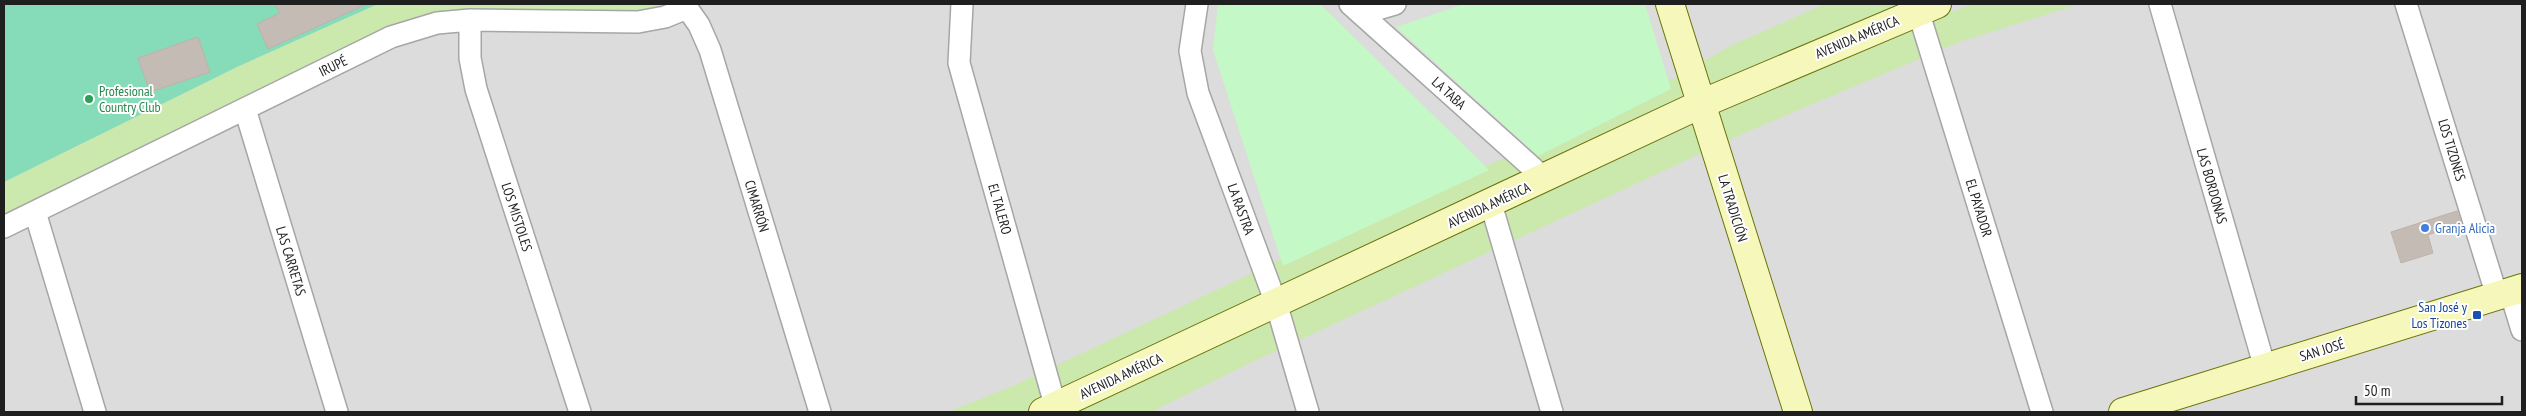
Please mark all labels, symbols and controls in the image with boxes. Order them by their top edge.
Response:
street label: AVENIDA AMÉRICA [1812,11,1902,63]
street label: IRUPÉ [316,51,350,81]
street label: LA TABA [1428,73,1470,113]
place label: Profesional Country Club [99,82,161,116]
marker: Profesional Country Club [83,93,95,105]
street label: LOS TIZONES [2434,117,2470,183]
street label: LAS BORDONAS [2193,146,2231,226]
street label: LA TRADICIÓN [1714,172,1752,244]
street label: EL PAYADOR [1962,177,1996,239]
street label: CIMARRÓN [741,178,773,234]
street label: AVENIDA AMÉRICA [1445,178,1534,232]
street label: LOS MISTOLES [497,180,537,254]
street label: LA RASTRA [1223,181,1259,237]
street label: EL TALERO [984,182,1016,237]
place label: Granja Alicia [2435,219,2495,237]
marker: Granja Alicia [2419,222,2431,234]
street label: LAS CARRETAS [272,224,310,298]
place label: San José y Los Tizones [2412,298,2468,332]
marker: San José y Los Tizones [2471,309,2483,321]
street label: SAN JOSÉ [2297,335,2347,365]
street label: AVENIDA AMÉRICA [1077,349,1166,403]
scale bar [2356,374,2502,406]
text: 50 m [2364,381,2390,400]

